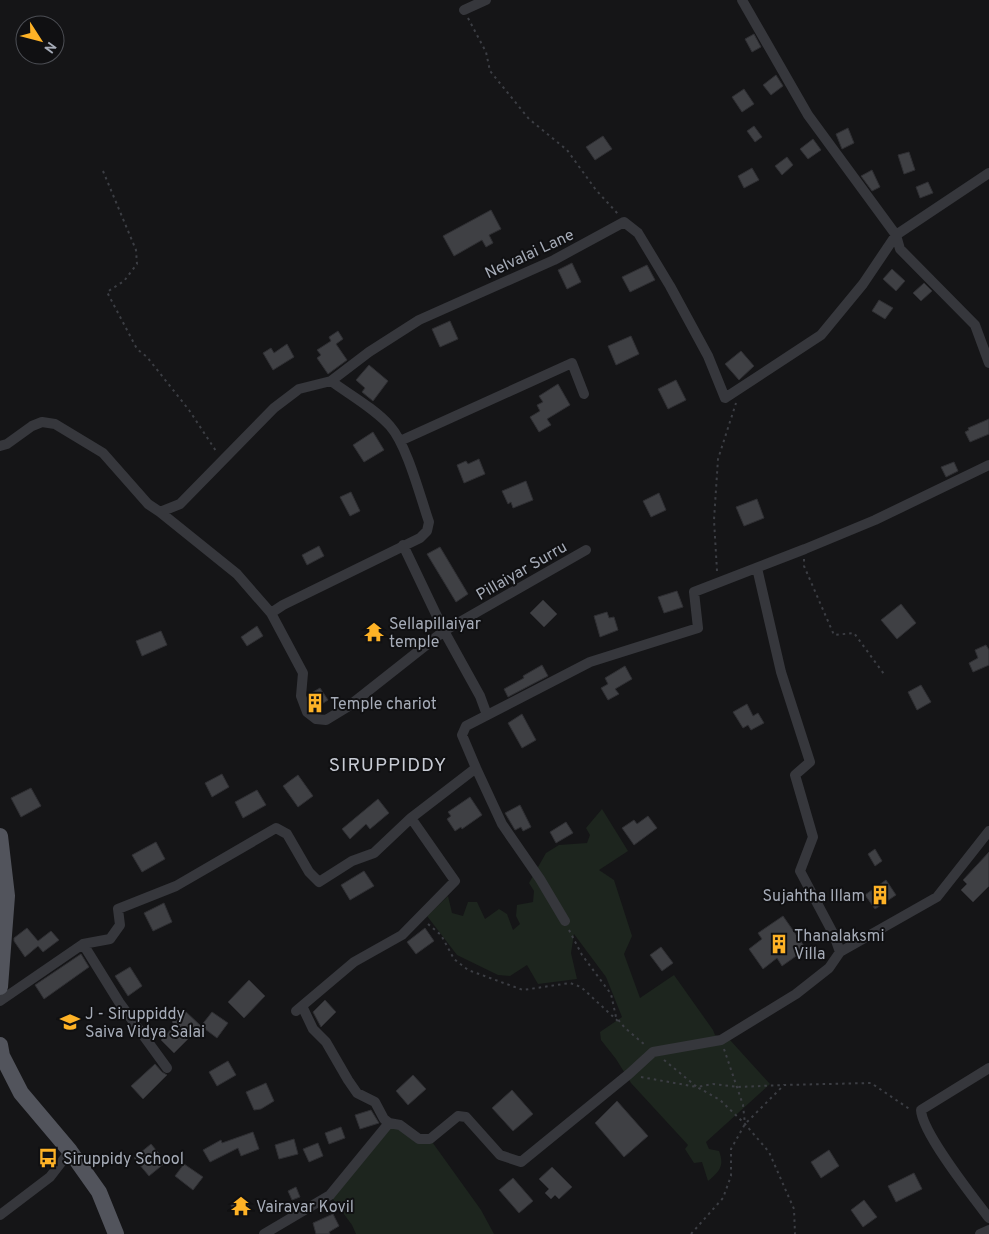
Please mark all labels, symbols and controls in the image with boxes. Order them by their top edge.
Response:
north arrow [15,15,65,65]
text: N [39,38,59,56]
street label: Nelvalai Lane [482,225,578,284]
street label: Pillaiyar Surru [473,538,571,606]
place label: Sellapillaiyar temple [389,615,481,653]
temple icon: Sellapillaiyar temple [363,621,385,643]
building icon: Temple chariot [304,692,326,714]
place label: Temple chariot [330,695,437,715]
district label: SIRUPPIDDY [329,754,447,778]
building icon: Sujahtha Illam [869,884,891,906]
place label: Sujahtha Illam [763,887,865,907]
place label: Thanalaksmi Villa [794,927,884,965]
building icon: Thanalaksmi Villa [768,933,790,955]
place label: J - Siruppiddy Saiva Vidya Salai [85,1005,205,1043]
school or university icon: J - Siruppiddy Saiva Vidya Salai [59,1011,81,1033]
bus stop icon: Siruppidy School [37,1147,59,1169]
place label: Siruppidy School [63,1150,184,1170]
temple icon: Vairavar Kovil [230,1195,252,1217]
place label: Vairavar Kovil [256,1198,354,1218]

